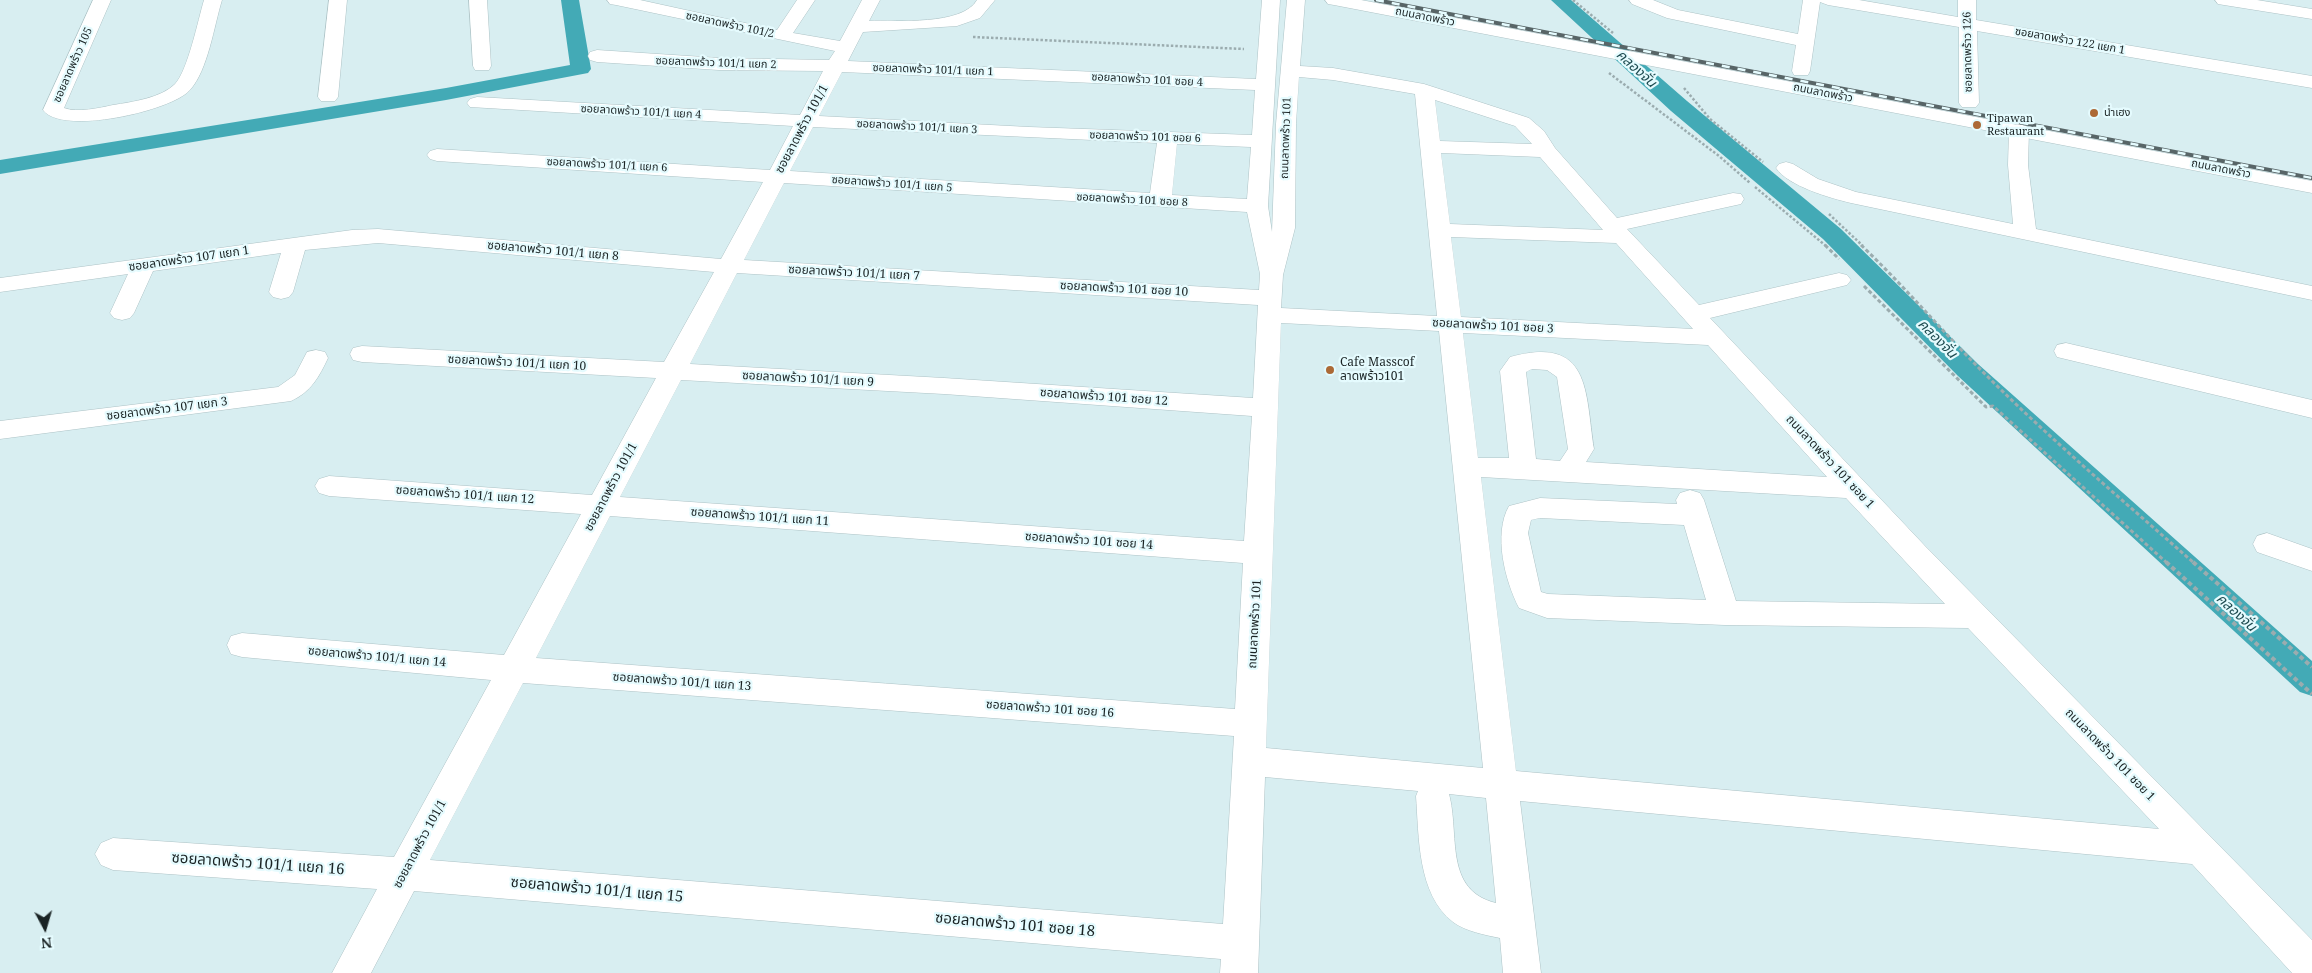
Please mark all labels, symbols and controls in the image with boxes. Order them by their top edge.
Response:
street label: ถนนลาดพร้าว [1394,5,1456,29]
street label: ซอยลาดพร้าว 101/2 [685,9,775,41]
street label: ซอยลาดพร้าว 126 [1961,12,1975,92]
street label: ซอยลาดพร้าว 105 [51,25,95,105]
street label: ซอยลาดพร้าว 122 แยก 1 [2014,25,2126,57]
water label: คลองจั่น [1612,47,1660,91]
street label: ซอยลาดพร้าว 101/1 แยก 2 [655,54,777,72]
street label: ซอยลาดพร้าว 101/1 แยก 1 [872,61,994,79]
street label: ซอยลาดพร้าว 101 ซอย 4 [1091,70,1203,90]
street label: ถนนลาดพร้าว [1792,81,1854,105]
street label: ซอยลาดพร้าว 101/1 [773,82,831,176]
street label: ถนนลาดพร้าว 101 [1278,97,1294,179]
street label: ซอยลาดพร้าว 101/1 แยก 4 [580,102,702,122]
place label: น่ำเฮง [2104,106,2130,120]
marker: น่ำเฮง [2088,107,2100,119]
place label: Tipawan Restaurant [1987,112,2044,138]
street label: ซอยลาดพร้าว 101/1 แยก 3 [856,117,978,137]
marker: Tipawan Restaurant [1971,119,1983,131]
street label: ซอยลาดพร้าว 101 ซอย 6 [1089,128,1201,146]
street label: ซอยลาดพร้าว 101/1 แยก 6 [546,155,668,175]
street label: ถนนลาดพร้าว [2190,157,2252,181]
street label: ซอยลาดพร้าว 101/1 แยก 5 [831,173,953,195]
street label: ซอยลาดพร้าว 101 ซอย 8 [1076,190,1188,210]
street label: ซอยลาดพร้าว 101/1 แยก 8 [487,238,619,264]
street label: ซอยลาดพร้าว 107 แยก 1 [128,243,250,275]
street label: ซอยลาดพร้าว 101/1 แยก 7 [788,262,920,284]
street label: ซอยลาดพร้าว 101 ซอย 10 [1060,278,1188,300]
street label: ซอยลาดพร้าว 101 ซอย 3 [1432,316,1554,336]
water label: คลองจั่น [1914,316,1960,362]
street label: ซอยลาดพร้าว 101/1 แยก 10 [447,352,587,374]
place label: Cafe Masscof ลาดพร้าว101 [1340,356,1414,384]
marker: Cafe Masscof ลาดพร้าว101 [1324,364,1336,376]
street label: ซอยลาดพร้าว 101/1 แยก 9 [742,368,874,390]
street label: ซอยลาดพร้าว 101 ซอย 12 [1039,385,1169,409]
street label: ซอยลาดพร้าว 107 แยก 3 [106,394,228,424]
street label: ถนนลาดพร้าว 101 ซอย 1 [1783,412,1877,512]
street label: ซอยลาดพร้าว 101/1 [582,440,640,534]
street label: ซอยลาดพร้าว 101/1 แยก 12 [395,483,535,507]
street label: ซอยลาดพร้าว 101/1 แยก 11 [690,505,830,529]
street label: ซอยลาดพร้าว 101 ซอย 14 [1024,529,1154,553]
street label: ถนนลาดพร้าว 101 [1245,579,1265,669]
water label: คลองจั่น [2212,591,2260,635]
street label: ซอยลาดพร้าว 101/1 แยก 14 [307,644,447,670]
street label: ซอยลาดพร้าว 101/1 แยก 13 [612,670,752,694]
street label: ซอยลาดพร้าว 101 ซอย 16 [985,697,1115,721]
street label: ถนนลาดพร้าว 101 ซอย 1 [2062,706,2158,804]
street label: ซอยลาดพร้าว 101/1 [391,797,449,891]
street label: ซอยลาดพร้าว 101/1 แยก 16 [171,849,345,879]
street label: ซอยลาดพร้าว 101/1 แยก 15 [510,873,684,907]
north arrow [20,903,70,953]
street label: ซอยลาดพร้าว 101 ซอย 18 [934,909,1096,941]
text: N [40,933,53,953]

